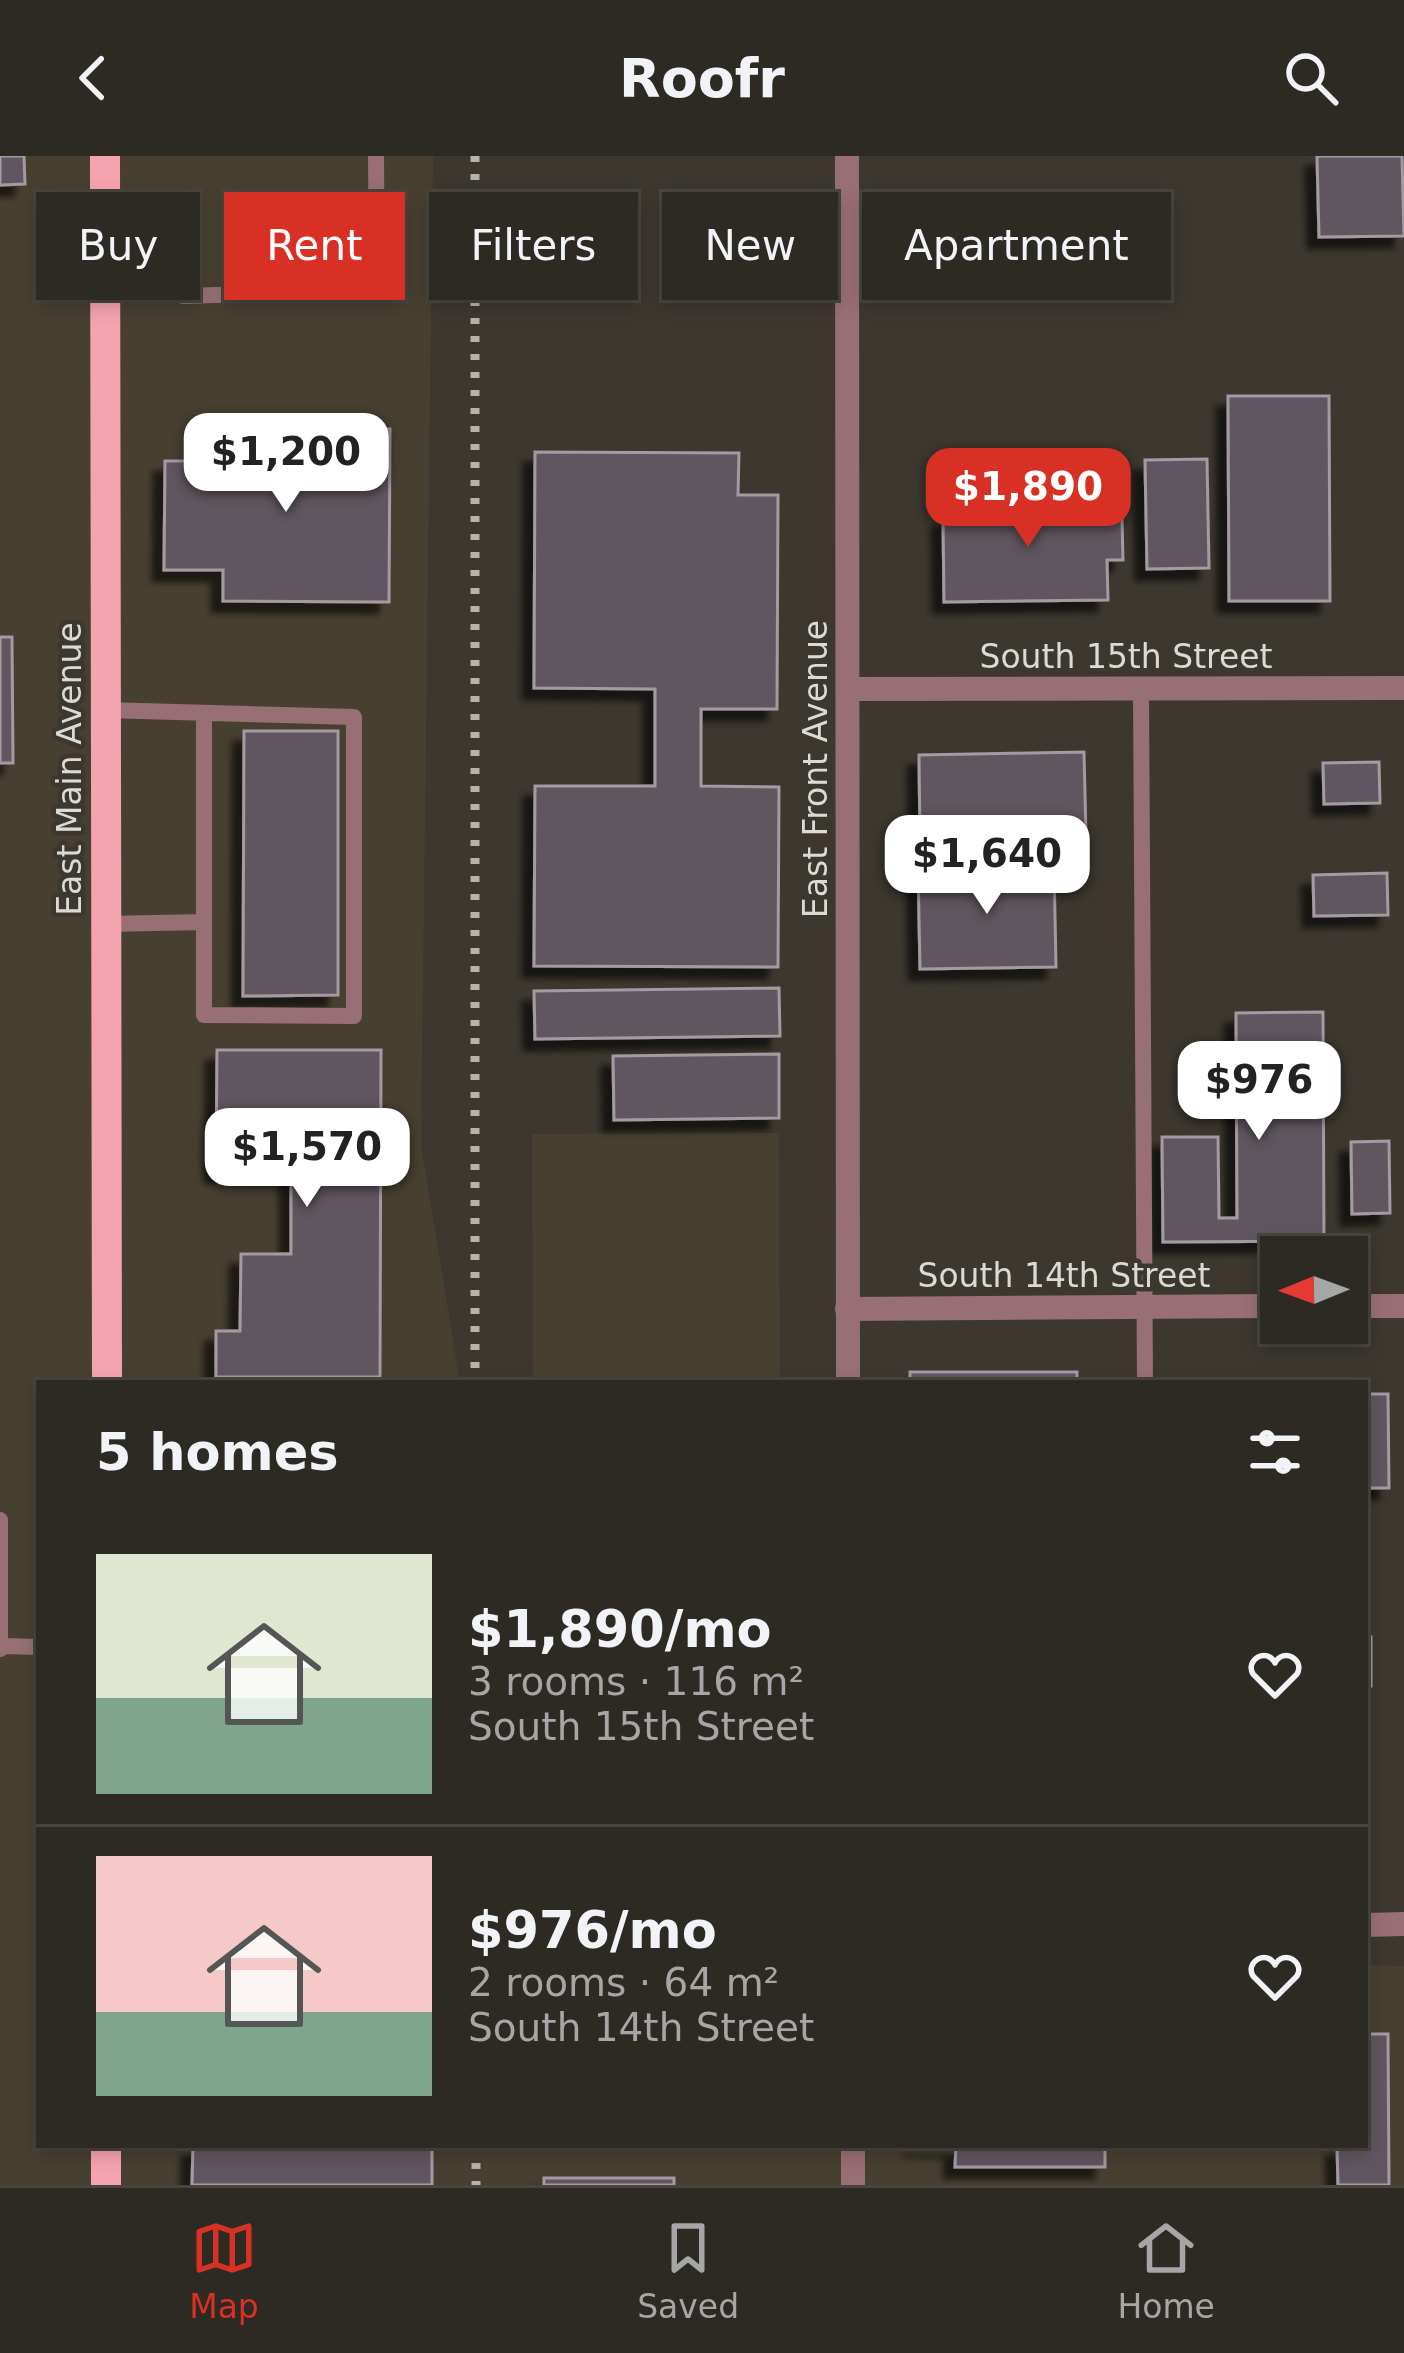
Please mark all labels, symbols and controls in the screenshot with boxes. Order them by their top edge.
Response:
icon: back [60,45,126,111]
icon: search [1278,45,1344,111]
text: Roofr [619,47,785,110]
chip: Buy [36,192,200,300]
chip: Rent [224,192,405,300]
chip: Filters [429,192,638,300]
chip: New [662,192,838,300]
chip: Apartment [862,192,1171,300]
pin: $1,200 [188,413,384,515]
text: $1,200 [211,429,361,474]
pin: $1,890 [930,448,1126,550]
text: $1,890 [953,464,1103,509]
street label: East Front Avenue [796,620,835,918]
street label: East Main Avenue [50,622,89,916]
street label: South 15th Street [979,637,1273,676]
pin: $1,640 [889,815,1085,917]
text: $1,640 [912,831,1062,876]
pin: $976 [1188,1041,1330,1143]
text: $976 [1205,1057,1313,1102]
pin: $1,570 [209,1108,405,1210]
text: $1,570 [232,1124,382,1169]
north arrow [1260,1236,1368,1344]
map controls [1260,1236,1368,1344]
street label: South 14th Street [917,1256,1211,1295]
icon: filters [1242,1419,1308,1485]
text: 5 homes [96,1423,339,1482]
text: $1,890/mo [468,1600,772,1659]
icon: home [192,1602,336,1746]
icon: heart [1242,1641,1308,1707]
text: 3 rooms · 116 m² [468,1659,804,1704]
text: South 15th Street [468,1704,814,1749]
text: $976/mo [468,1901,717,1960]
icon: home [192,1904,336,2048]
icon: heart [1242,1943,1308,2009]
text: 2 rooms · 64 m² [468,1960,779,2005]
text: South 14th Street [468,2005,814,2050]
tab: Map [189,2215,259,2326]
tab: Saved [637,2215,739,2326]
tab: Home [1117,2215,1215,2326]

